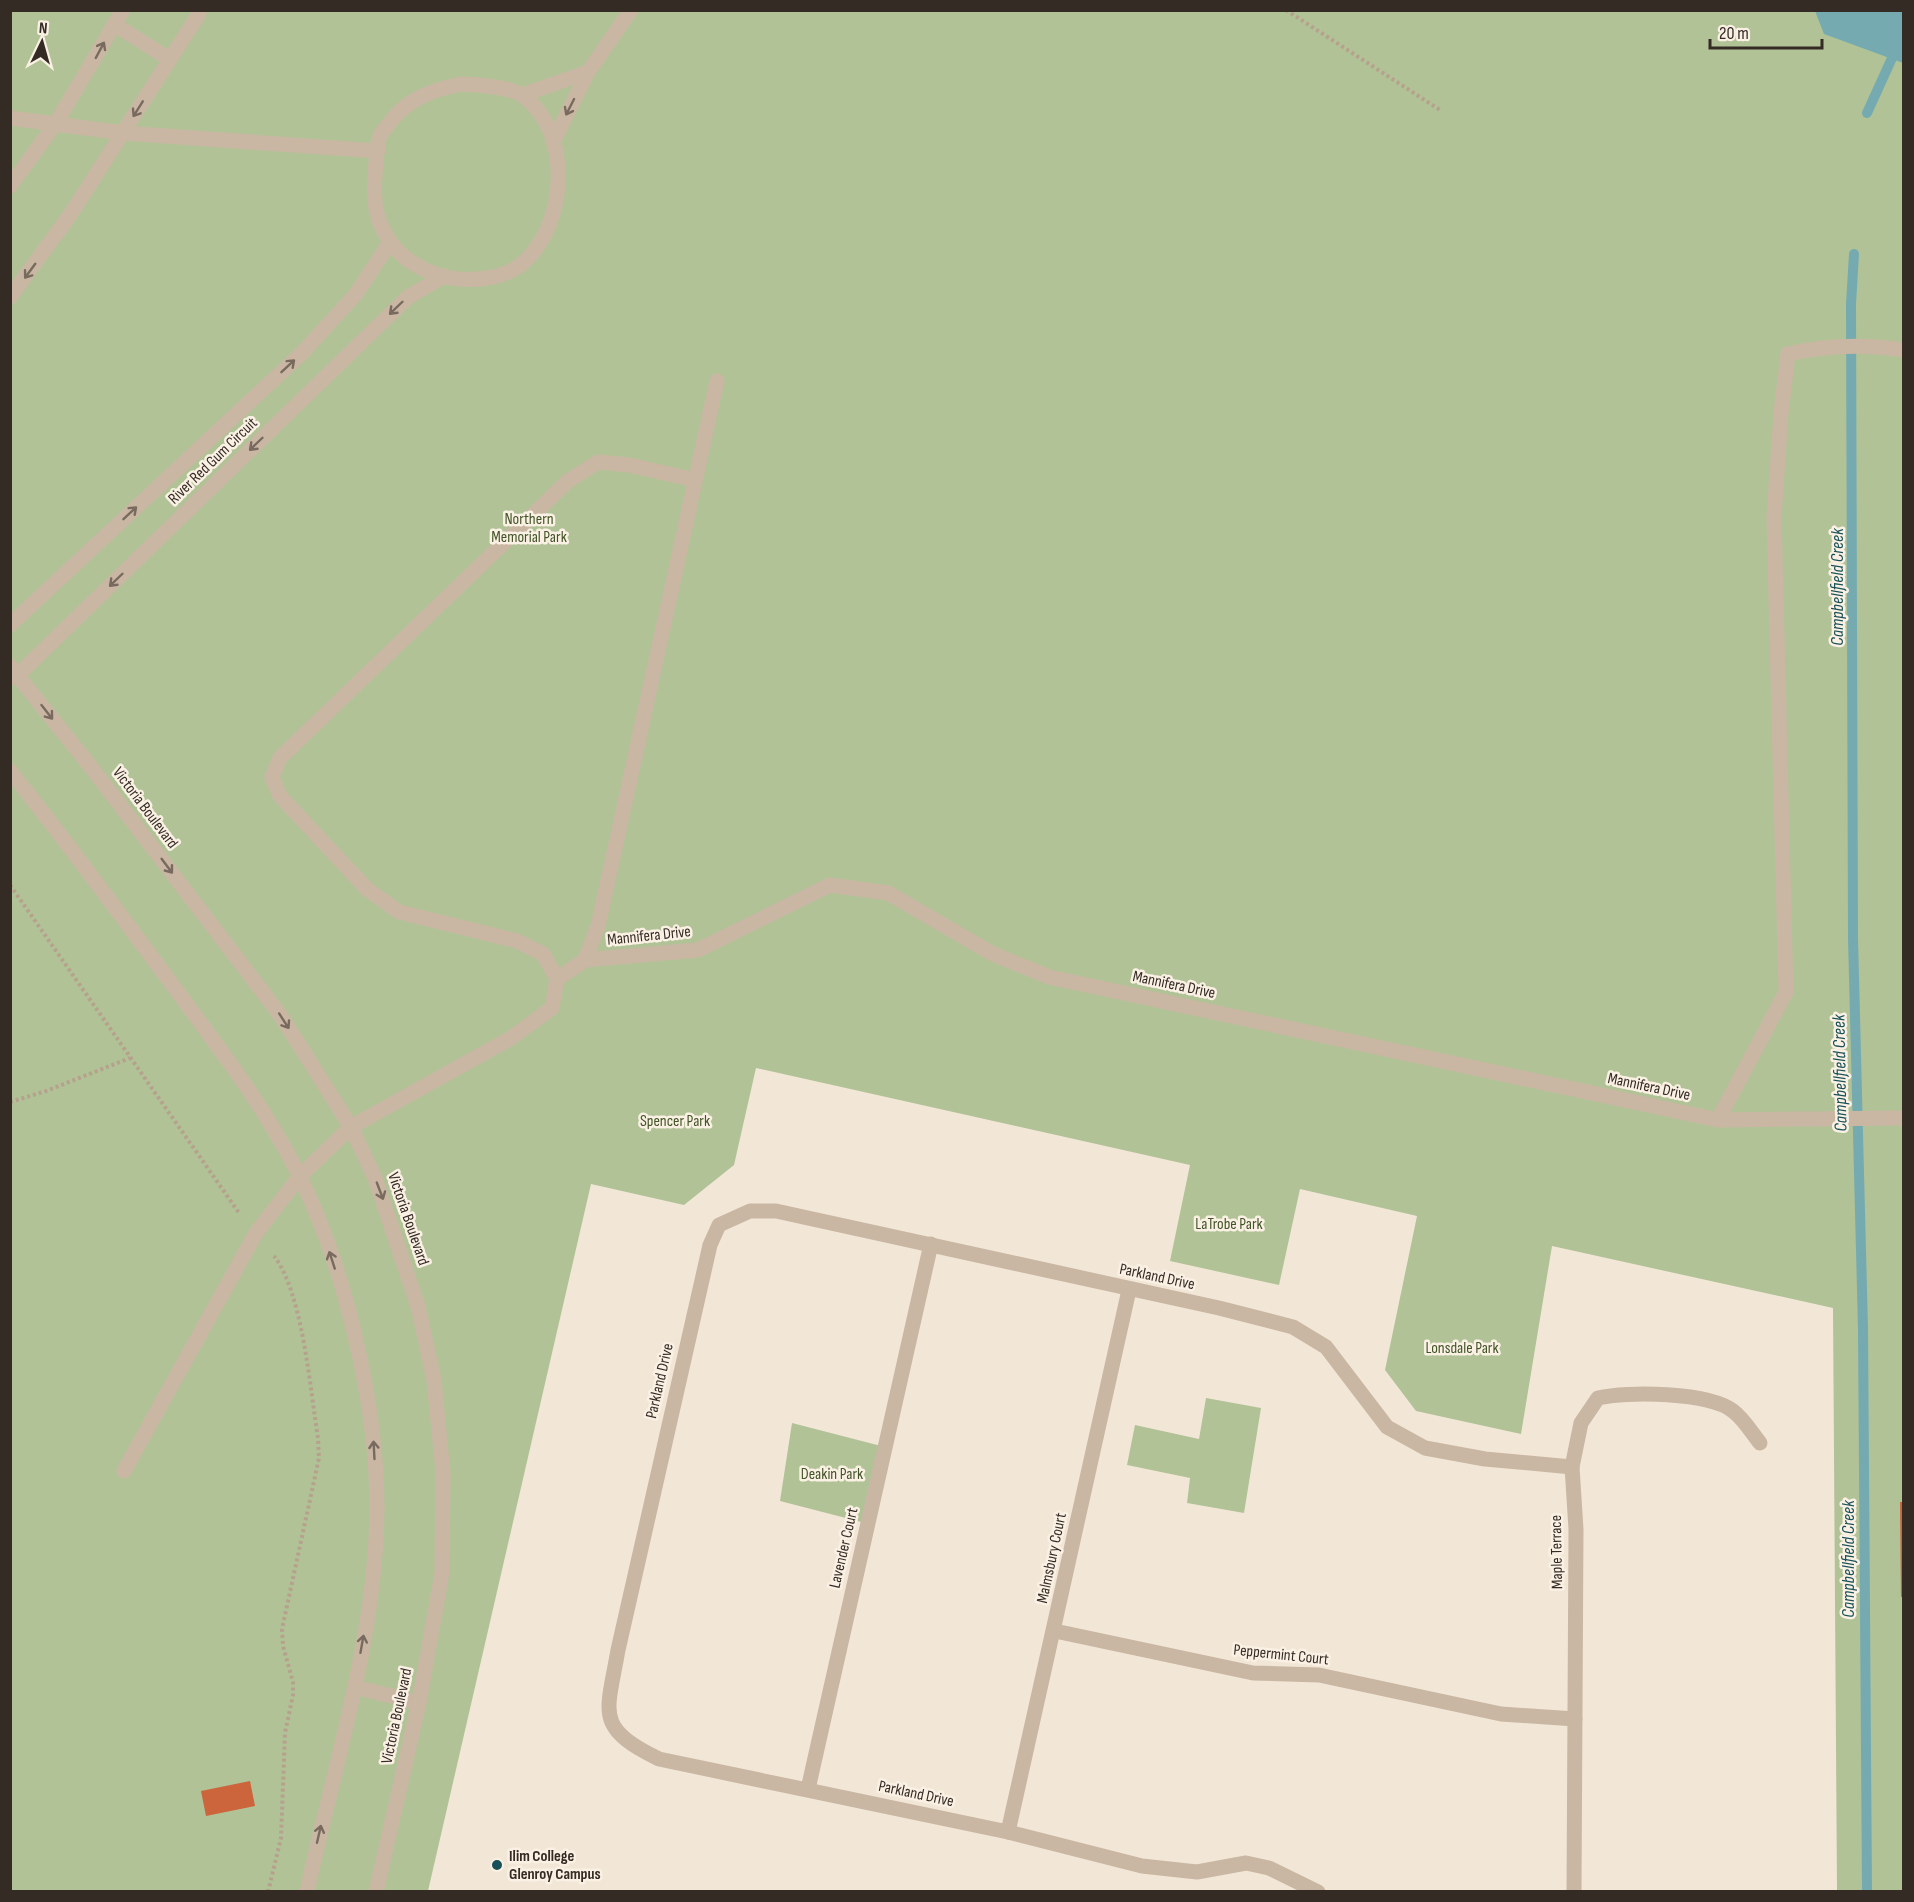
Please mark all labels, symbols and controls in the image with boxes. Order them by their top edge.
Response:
north arrow [12,12,72,72]
scale bar [1710,12,1822,50]
text: N [38,19,48,38]
text: 20 m [1719,23,1749,44]
one-way arrow [94,42,106,59]
one-way arrow [564,97,576,115]
one-way arrow [132,100,144,117]
one-way arrow [23,262,36,278]
one-way arrow [389,301,404,315]
one-way arrow [280,359,295,373]
street label: River Red Gum Circuit [165,414,262,508]
one-way arrow [248,437,263,451]
one-way arrow [122,506,137,520]
park label: Northern Memorial Park [491,510,567,547]
water label: Campbellfield Creek [1827,527,1848,646]
one-way arrow [108,572,123,587]
one-way arrow [41,704,54,720]
street label: Victoria Boulevard [108,764,182,852]
one-way arrow [160,858,173,874]
street label: Mannifera Drive [606,922,692,950]
street label: Mannifera Drive [1131,967,1217,1003]
one-way arrow [278,1013,291,1030]
water label: Campbellfield Creek [1828,1013,1852,1132]
street label: Mannifera Drive [1606,1069,1692,1105]
park label: Spencer Park [640,1112,710,1131]
street label: Victoria Boulevard [383,1170,433,1268]
one-way arrow [375,1181,386,1200]
park label: LaTrobe Park [1195,1215,1263,1234]
one-way arrow [326,1251,337,1270]
street label: Parkland Drive [1118,1260,1196,1294]
park label: Lonsdale Park [1425,1339,1499,1358]
street label: Parkland Drive [642,1342,678,1420]
one-way arrow [368,1441,379,1461]
park label: Deakin Park [801,1465,863,1484]
water label: Campbellfield Creek [1838,1499,1859,1618]
street label: Lavender Court [826,1506,863,1590]
street label: Malmsbury Court [1033,1511,1071,1605]
street label: Maple Terrace [1547,1515,1567,1589]
one-way arrow [357,1635,368,1654]
street label: Peppermint Court [1232,1641,1330,1669]
street label: Victoria Boulevard [378,1667,416,1765]
street label: Parkland Drive [877,1777,955,1811]
one-way arrow [314,1825,326,1844]
place label: Ilim College Glenroy Campus [509,1847,601,1884]
marker: Ilim College Glenroy Campus [490,1858,504,1872]

